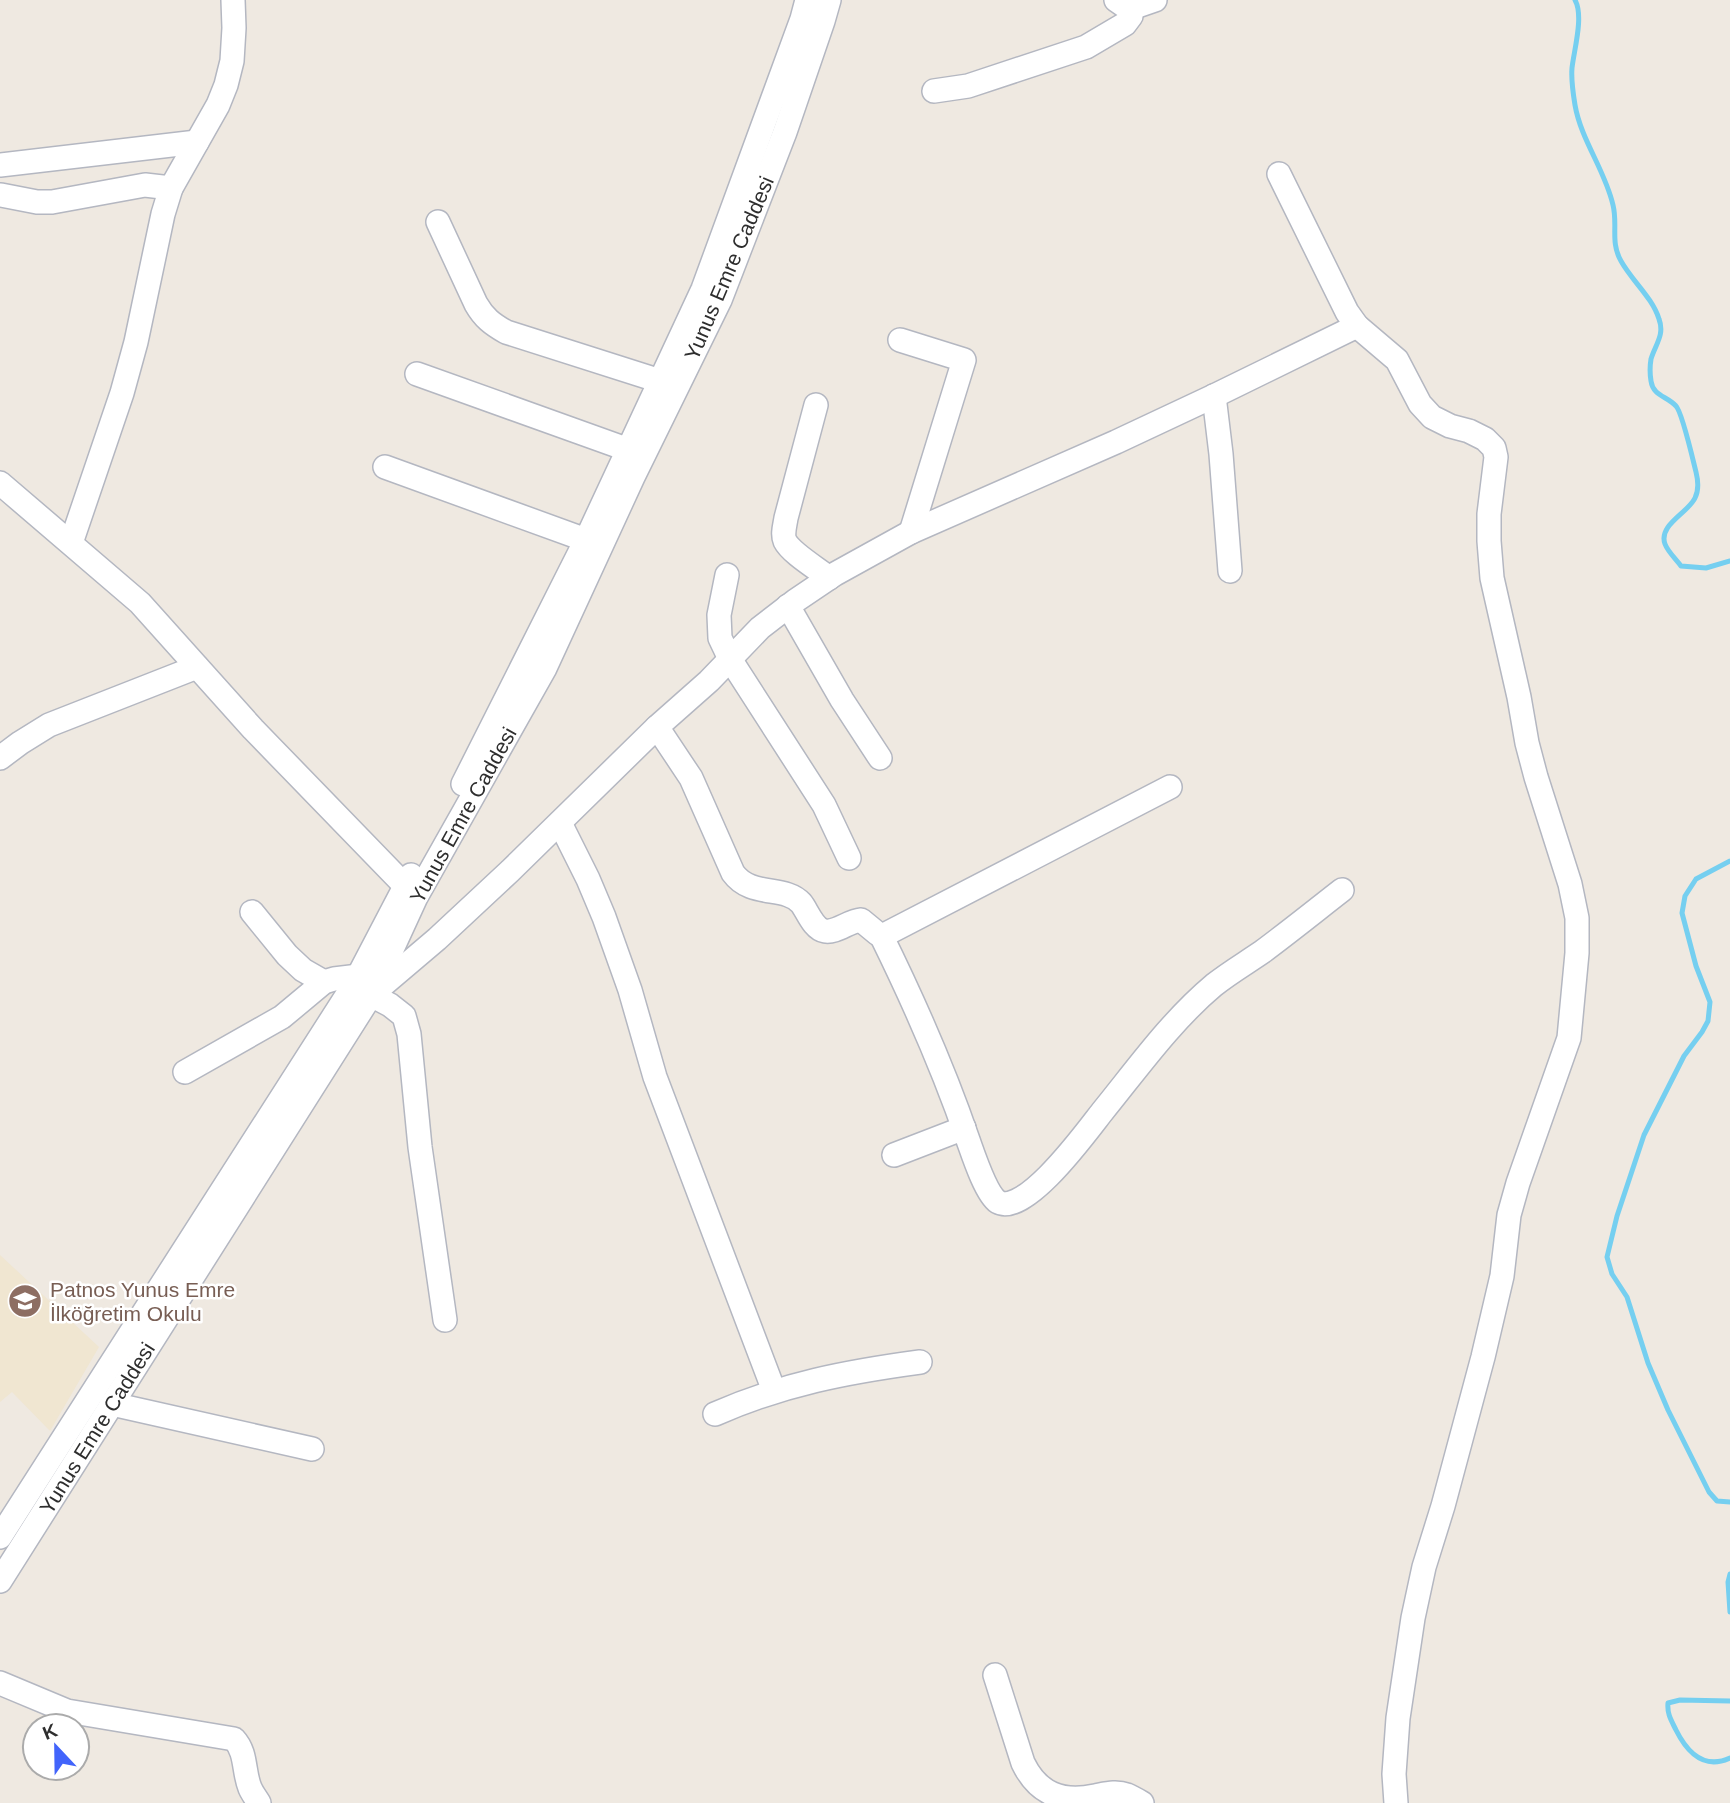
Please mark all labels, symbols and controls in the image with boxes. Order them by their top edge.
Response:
street label: Yunus Emre Caddesi [680,173,778,363]
street label: Yunus Emre Caddesi [405,723,521,907]
place label: Patnos Yunus Emre İlköğretim Okulu [50,1278,235,1325]
school or university icon: Patnos Yunus Emre İlköğretim Okulu [6,1282,44,1320]
street label: Yunus Emre Caddesi [35,1338,159,1518]
north arrow [21,1712,91,1782]
text: K [40,1719,60,1744]

